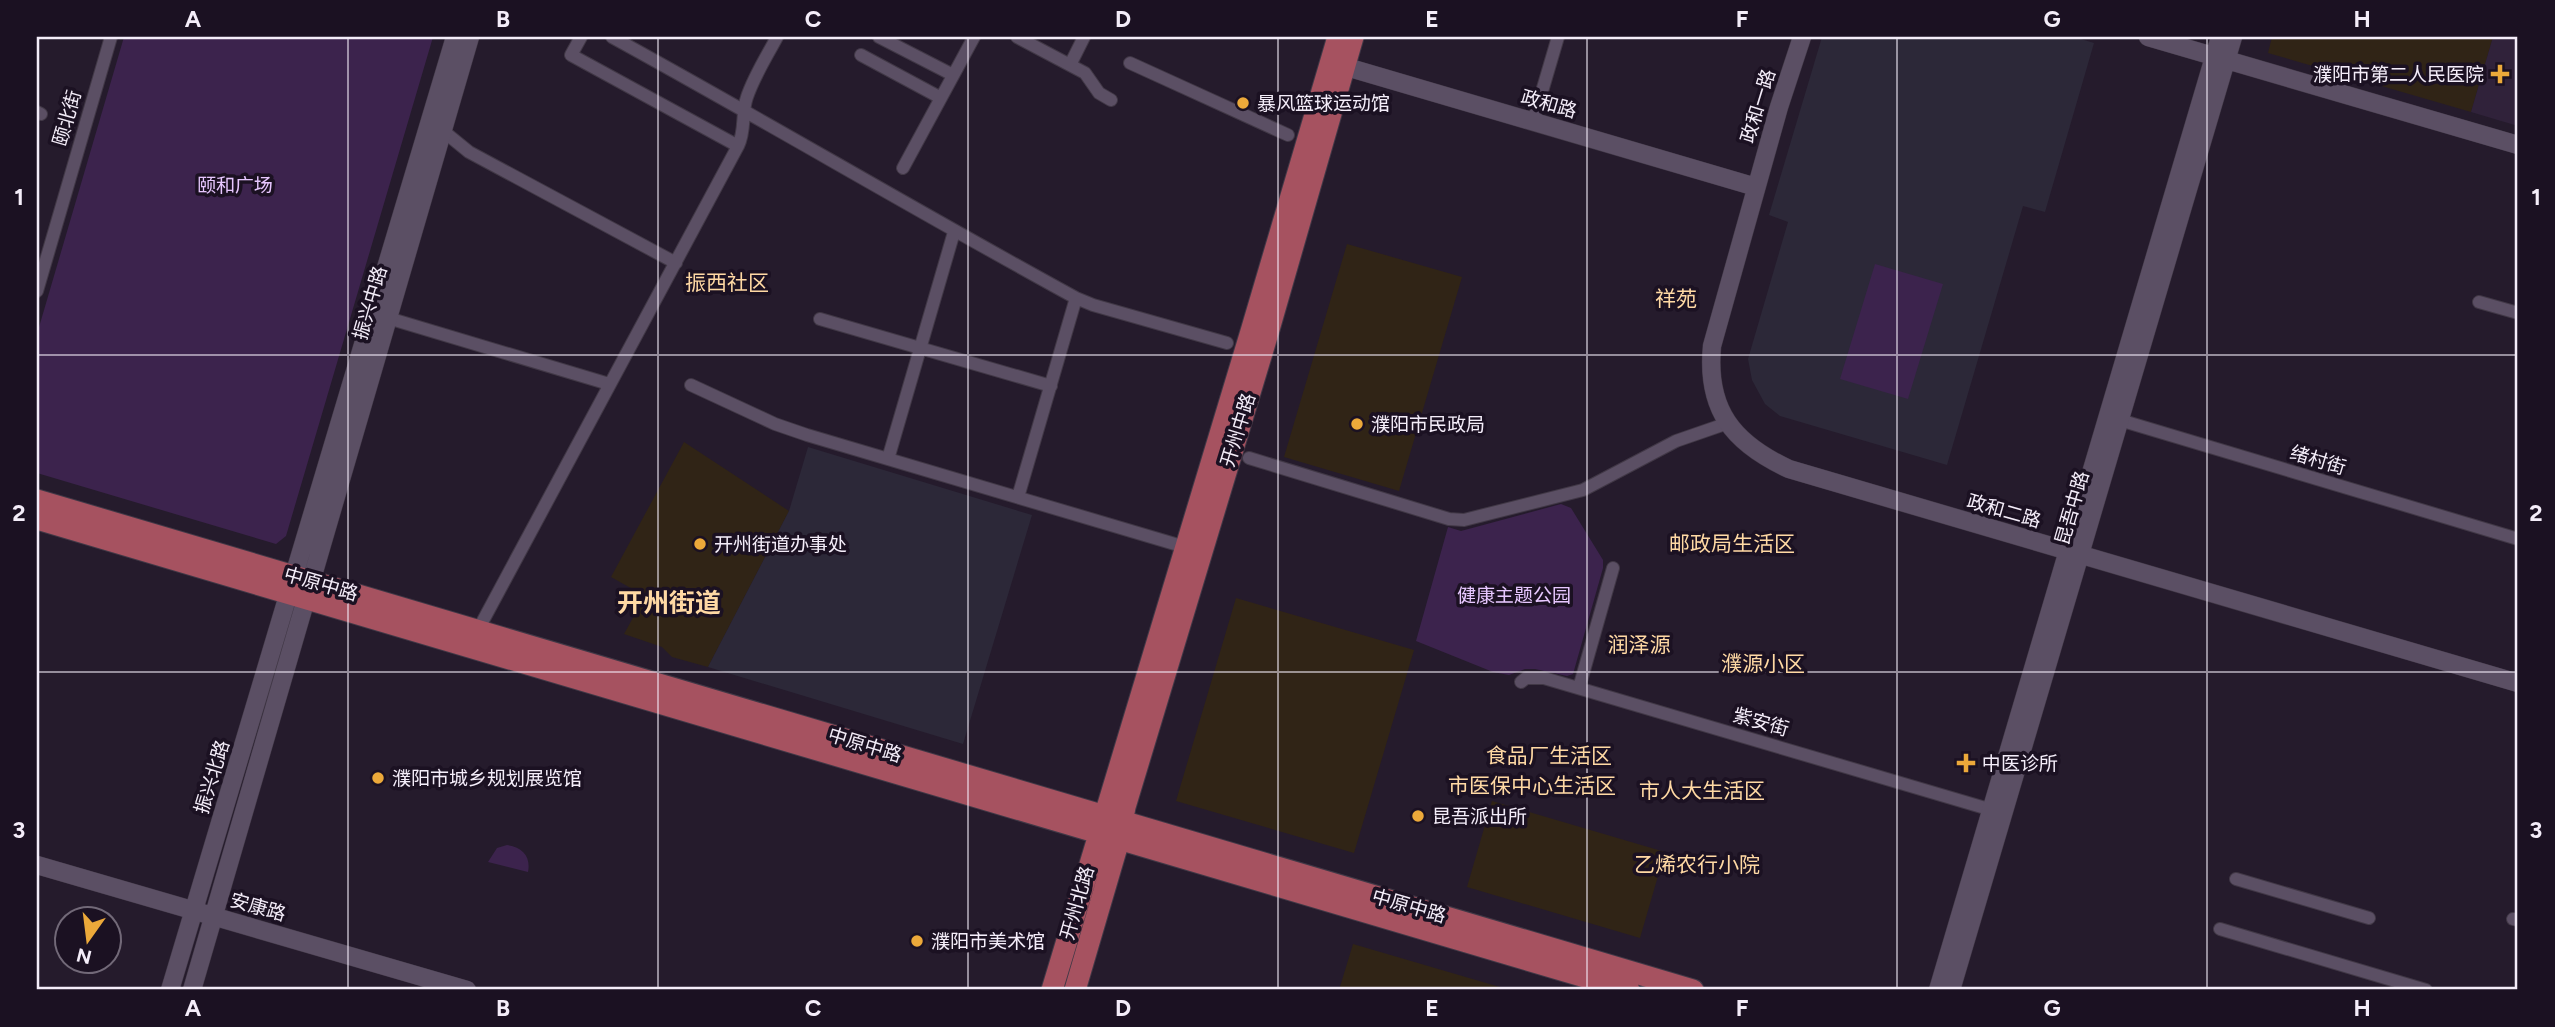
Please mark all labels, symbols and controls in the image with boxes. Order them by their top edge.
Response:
text: A [185,5,202,33]
text: B [496,5,510,33]
text: C [805,5,822,33]
text: D [1115,5,1131,33]
text: E [1425,5,1439,33]
text: F [1736,5,1749,33]
text: G [2043,5,2061,33]
text: H [2353,5,2371,33]
place label: 濮阳市第二人民医院 [2313,63,2484,86]
marker: 濮阳市第二人民医院 [2490,64,2510,84]
street label: 政和一路 [1736,66,1780,146]
street label: 政和路 [1518,85,1580,123]
street label: 颐北街 [48,87,86,149]
place label: 暴风篮球运动馆 [1257,92,1390,115]
marker: 暴风篮球运动馆 [1235,95,1251,111]
park label: 颐和广场 [197,174,273,197]
text: 1 [14,183,24,211]
text: 1 [2531,183,2541,211]
street label: 振兴中路 [348,263,392,343]
district label: 振西社区 [685,270,769,295]
district label: 祥苑 [1655,286,1697,311]
street label: 开州中路 [1216,390,1260,470]
place label: 濮阳市民政局 [1371,413,1485,436]
marker: 濮阳市民政局 [1349,416,1365,432]
street label: 绪村街 [2287,441,2349,479]
street label: 昆吾中路 [2050,468,2094,548]
street label: 政和二路 [1964,489,2044,533]
text: 2 [12,499,26,527]
text: 2 [2529,499,2543,527]
district label: 邮政局生活区 [1669,531,1795,556]
place label: 开州街道办事处 [714,533,847,556]
marker: 开州街道办事处 [692,536,708,552]
street label: 中原中路 [281,562,361,606]
park label: 健康主题公园 [1457,584,1571,607]
district label: 开州街道 [617,587,721,619]
district label: 润泽源 [1608,632,1671,657]
district label: 濮源小区 [1721,651,1805,676]
street label: 紫安街 [1730,703,1792,741]
street label: 中原中路 [825,723,905,767]
street label: 振兴北路 [190,737,234,817]
district label: 食品厂生活区 [1486,743,1612,768]
place label: 中医诊所 [1982,752,2058,775]
marker: 中医诊所 [1956,753,1976,773]
place label: 濮阳市城乡规划展览馆 [392,767,582,790]
marker: 濮阳市城乡规划展览馆 [370,770,386,786]
district label: 市医保中心生活区 [1448,773,1616,798]
district label: 市人大生活区 [1639,778,1765,803]
place label: 昆吾派出所 [1432,805,1527,828]
marker: 昆吾派出所 [1410,808,1426,824]
text: 3 [13,816,25,844]
text: 3 [2530,816,2542,844]
district label: 乙烯农行小院 [1634,852,1760,877]
street label: 开州北路 [1055,863,1099,943]
street label: 中原中路 [1369,884,1449,928]
street label: 安康路 [227,888,289,926]
north arrow [52,904,122,974]
place label: 濮阳市美术馆 [931,930,1045,953]
marker: 濮阳市美术馆 [909,933,925,949]
text: N [74,943,94,969]
text: A [185,994,202,1022]
text: B [496,994,510,1022]
text: C [805,994,822,1022]
text: D [1115,994,1131,1022]
text: E [1425,994,1439,1022]
text: F [1736,994,1749,1022]
text: G [2043,994,2061,1022]
text: H [2353,994,2371,1022]

